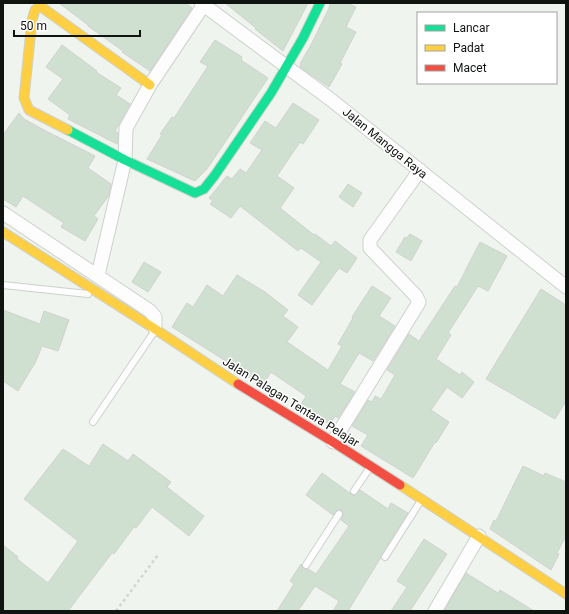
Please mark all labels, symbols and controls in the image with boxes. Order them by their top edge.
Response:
scale bar [14,12,140,38]
legend [417,12,557,84]
text: 50 m [20,19,47,33]
text: Lancar [453,21,490,35]
text: Padat [453,41,484,55]
text: Macet [453,61,487,75]
street label: Jalan Mangga Raya [340,105,430,181]
street label: Jalan Palagan Tentara Pelajar [220,354,362,450]

